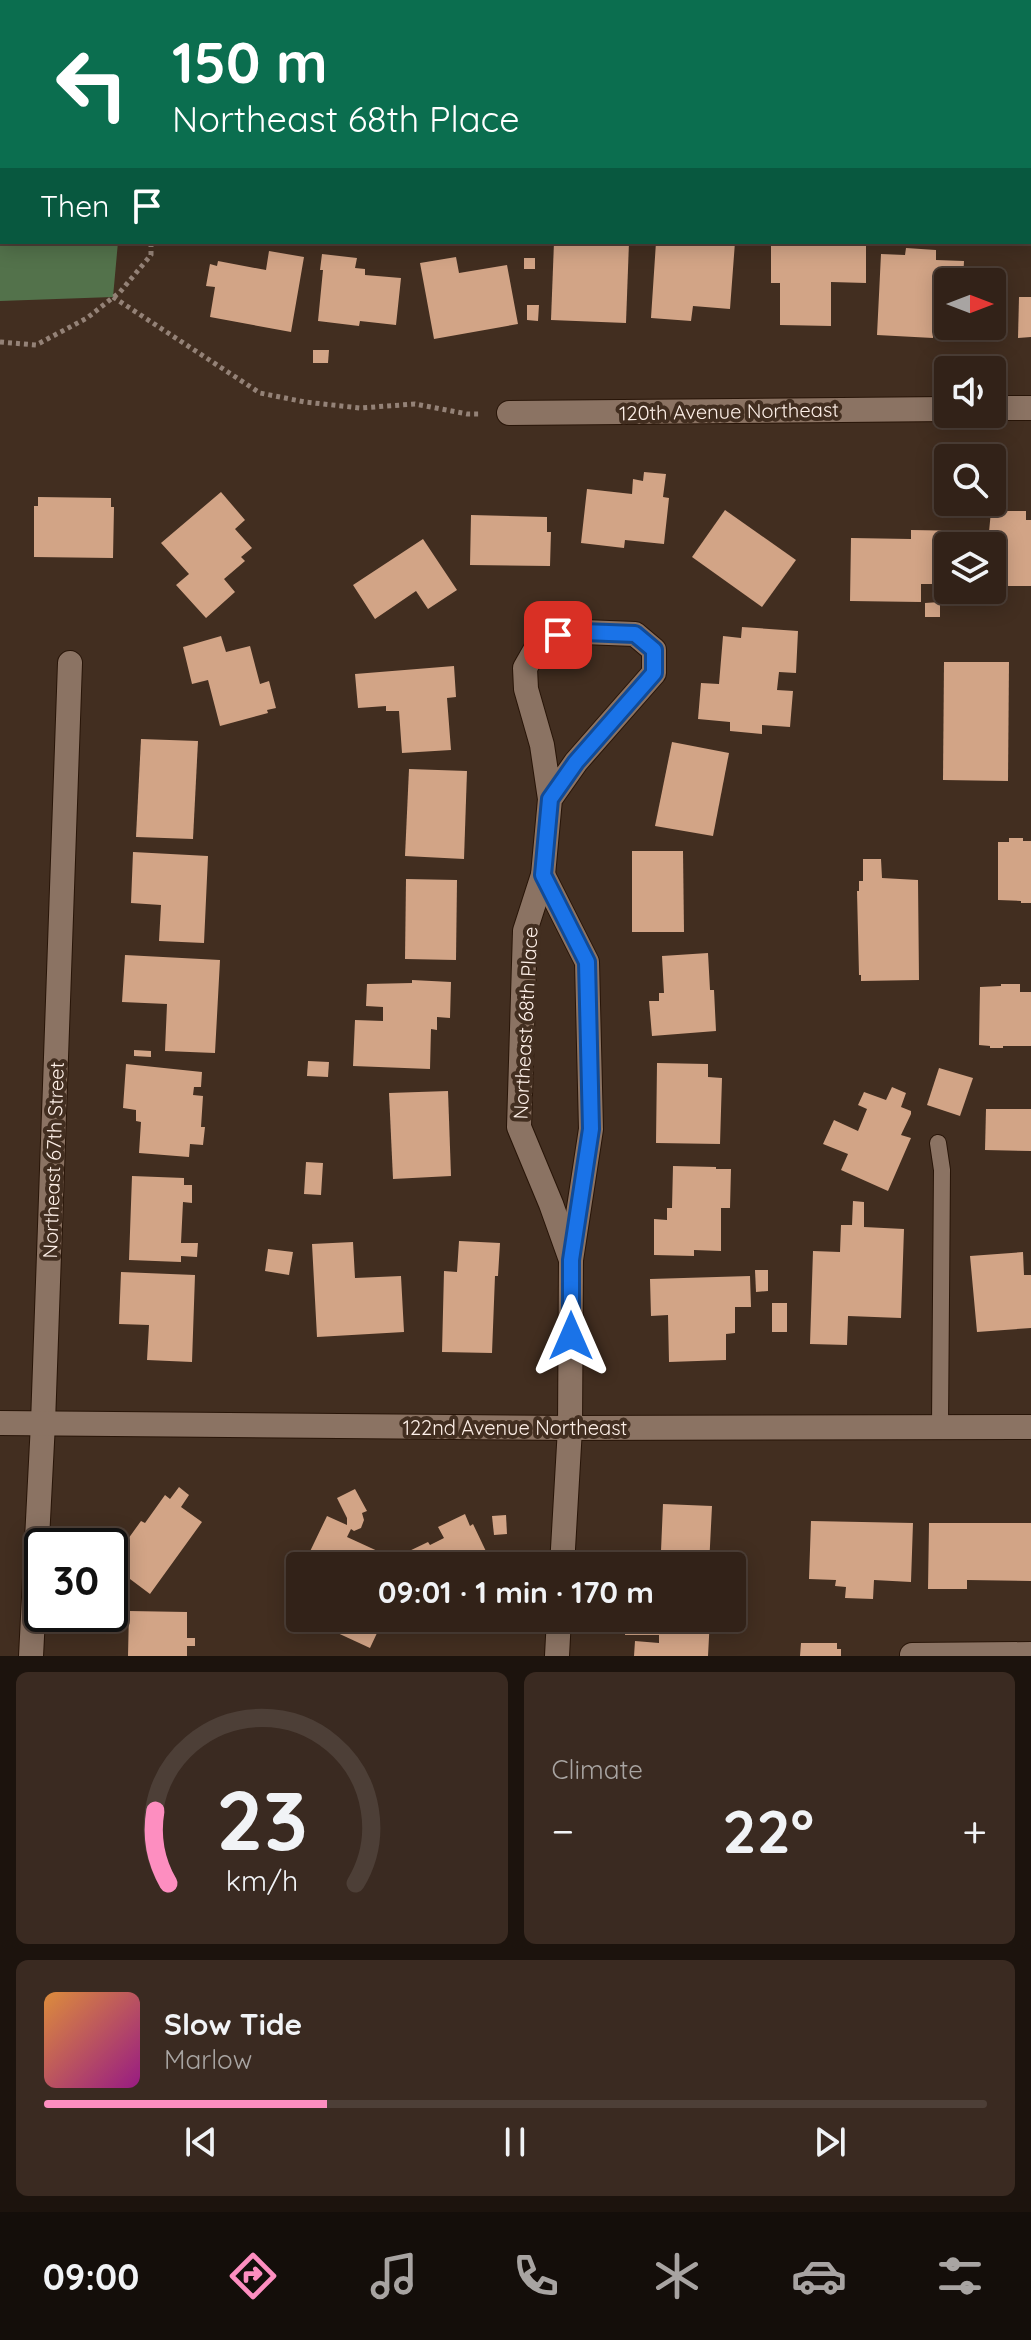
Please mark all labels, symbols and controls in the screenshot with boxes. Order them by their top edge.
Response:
text: 150 m [172,27,328,97]
icon: left [40,32,144,136]
text: Northeast 68th Place [172,96,520,141]
icon: arrive [125,184,169,228]
text: Then [40,187,109,225]
north arrow [934,268,1006,340]
map controls [934,268,1006,604]
button: sound [934,356,1006,428]
street label: 120th Avenue Northeast [619,397,839,425]
button: search [934,444,1006,516]
button: layers [934,532,1006,604]
pin [524,601,592,669]
icon: arrive [536,613,580,657]
street label: Northeast 68th Place [507,926,543,1120]
street label: Northeast 67th Street [37,1061,69,1259]
position arrow [529,1294,613,1378]
street label: 122nd Avenue Northeast [403,1415,628,1440]
speed limit sign: 30 [24,1528,128,1632]
text: 09:01 · 1 min · 170 m [378,1573,654,1611]
text: Climate [552,1753,643,1786]
text: 23 [216,1767,308,1871]
text: 22° [722,1793,814,1868]
text: − [552,1803,574,1858]
text: + [962,1803,987,1858]
text: km/h [225,1862,298,1898]
text: Slow Tide [164,2005,302,2043]
text: Marlow [164,2043,252,2076]
icon: previous [179,2120,223,2164]
icon: pause [493,2120,537,2164]
icon: next [808,2120,852,2164]
icon: directions [225,2248,281,2304]
icon: music [366,2248,422,2304]
icon: phone [508,2248,564,2304]
icon: climate [649,2248,705,2304]
icon: car [791,2248,847,2304]
icon: filters [932,2248,988,2304]
text: 09:00 [43,2254,139,2299]

